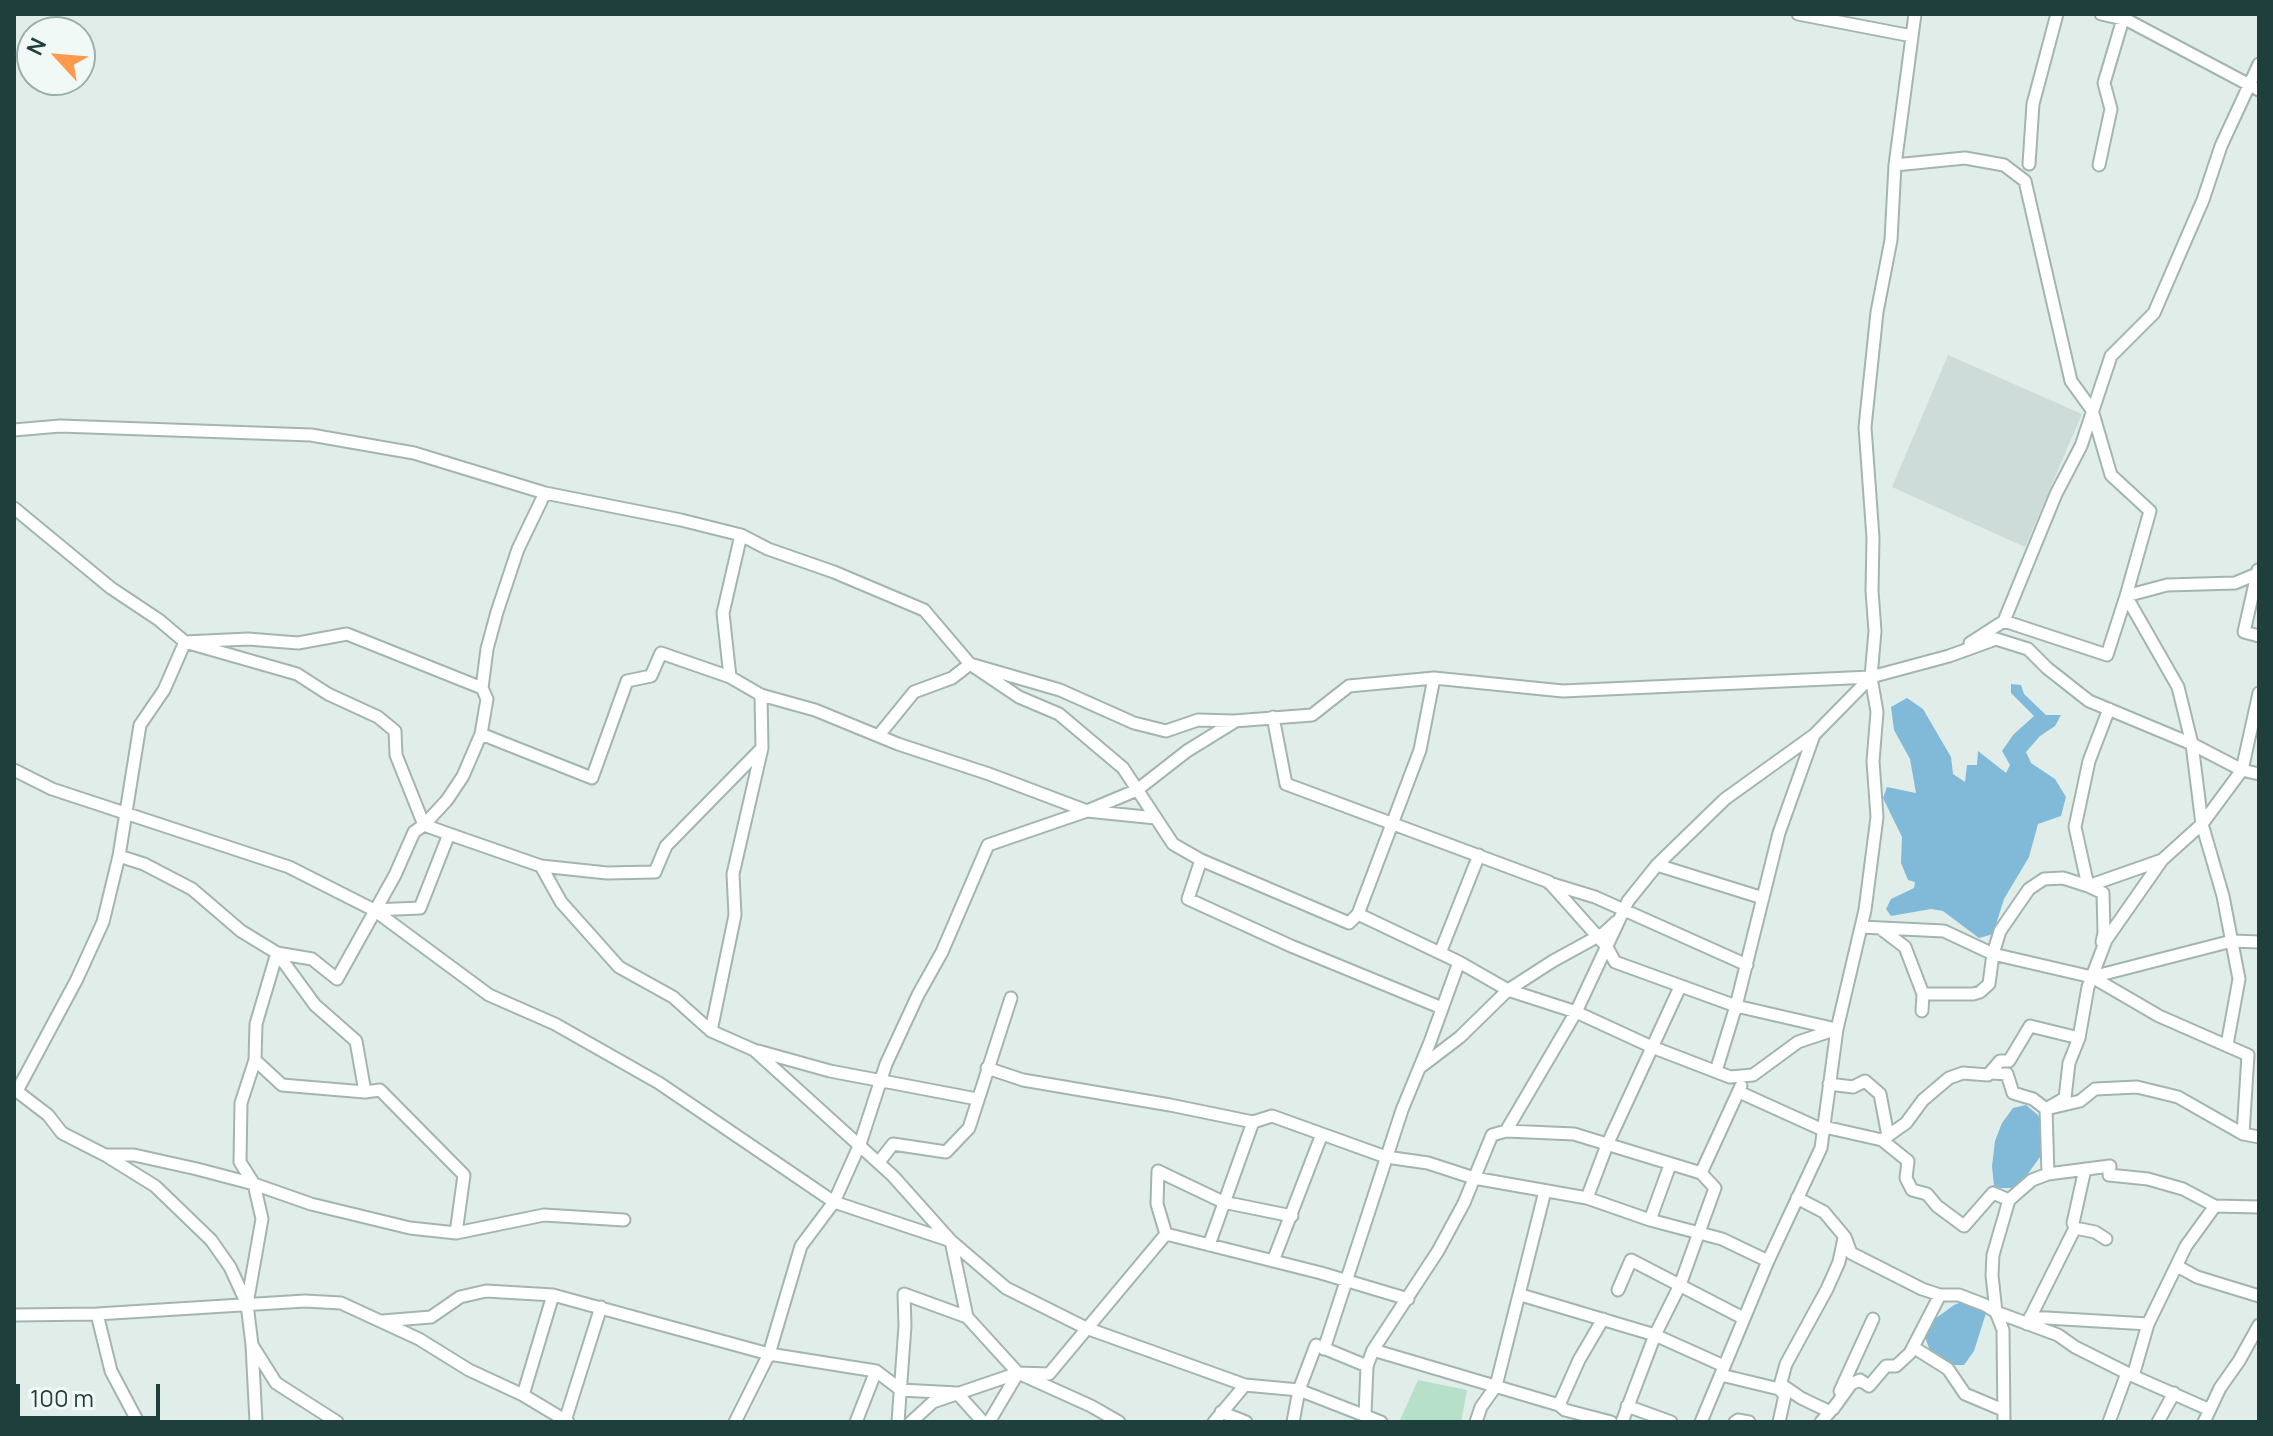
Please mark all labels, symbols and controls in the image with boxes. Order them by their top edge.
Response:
north arrow [16,16,96,96]
text: N [19,33,53,60]
scale bar [20,1368,164,1418]
text: 100 m [30,1381,94,1414]

